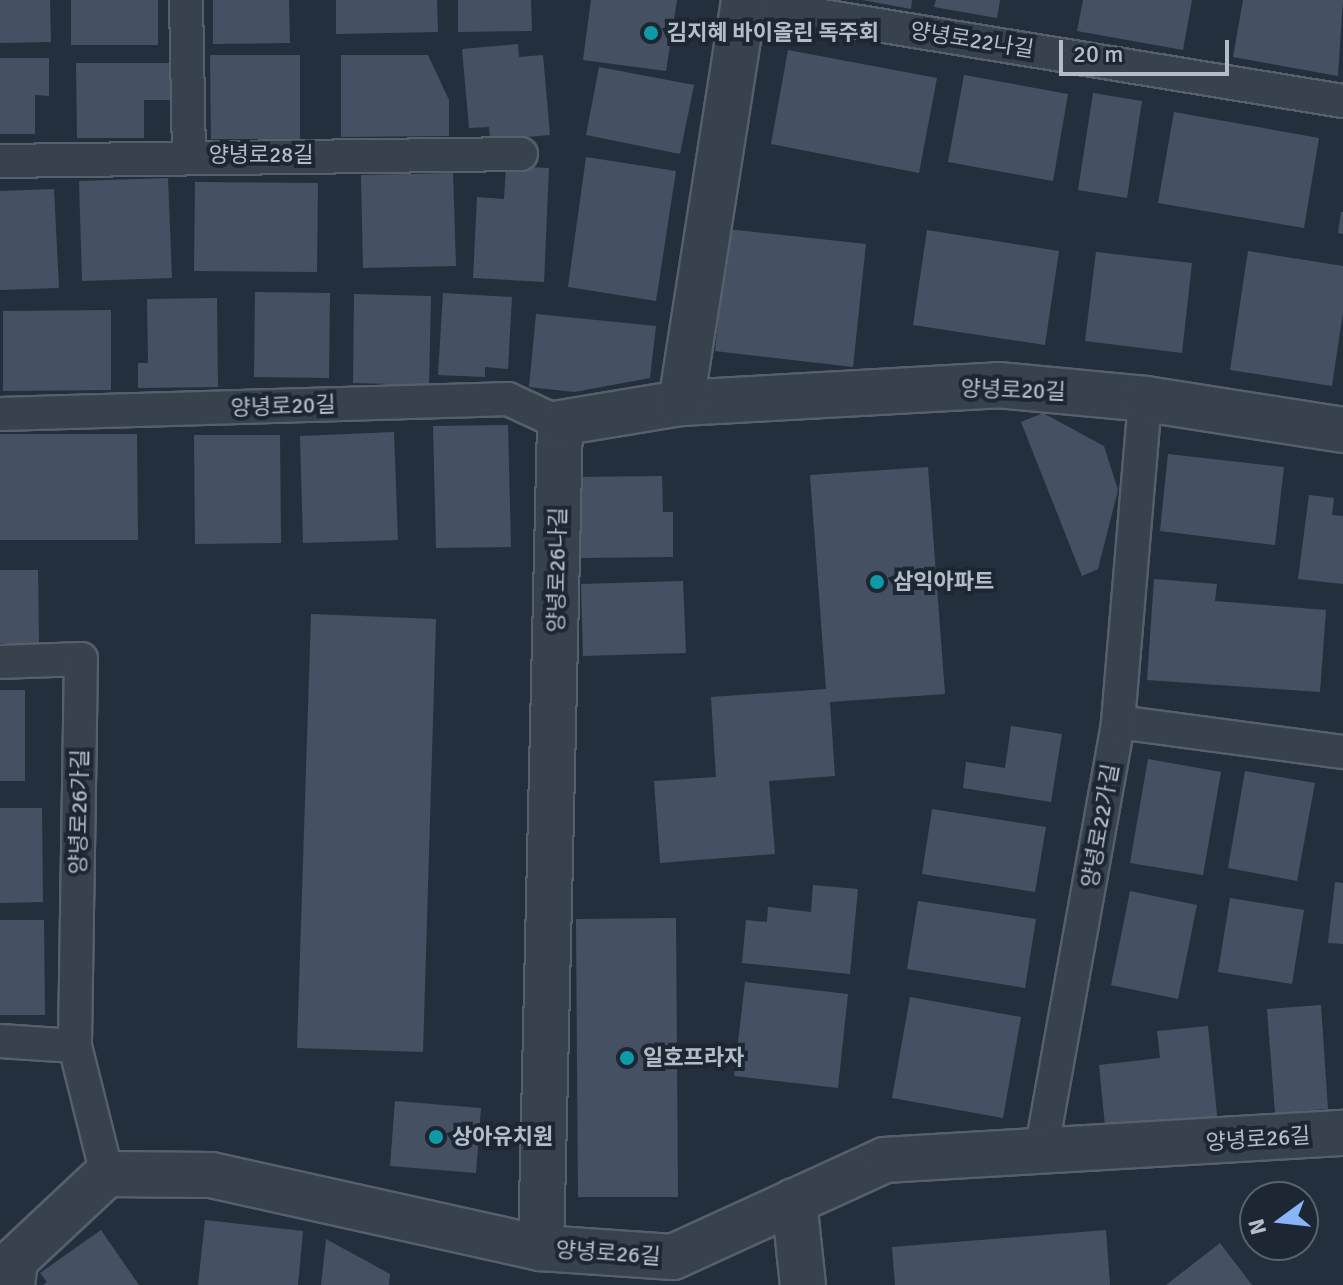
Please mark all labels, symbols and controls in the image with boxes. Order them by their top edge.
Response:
street label: 양녕로22나길 [908,17,1036,63]
place label: 김지혜 바이올린 독주회 [667,20,879,46]
marker: 김지혜 바이올린 독주회 [642,24,660,42]
scale bar [1063,24,1233,74]
text: 20 m [1073,39,1123,69]
street label: 양녕로28길 [209,142,313,168]
street label: 양녕로20길 [960,375,1066,405]
street label: 양녕로20길 [230,391,336,421]
street label: 양녕로26나길 [543,507,571,633]
place label: 삼익아파트 [893,569,994,595]
marker: 삼익아파트 [868,573,886,591]
street label: 양녕로26가길 [65,749,93,875]
street label: 양녕로22가길 [1076,762,1124,890]
place label: 일호프라자 [643,1045,744,1071]
marker: 일호프라자 [618,1049,636,1067]
street label: 양녕로26길 [1205,1122,1311,1156]
place label: 상아유치원 [452,1124,553,1150]
marker: 상아유치원 [427,1128,445,1146]
north arrow [1239,1181,1319,1261]
text: N [1242,1216,1272,1238]
street label: 양녕로26길 [555,1236,661,1270]

